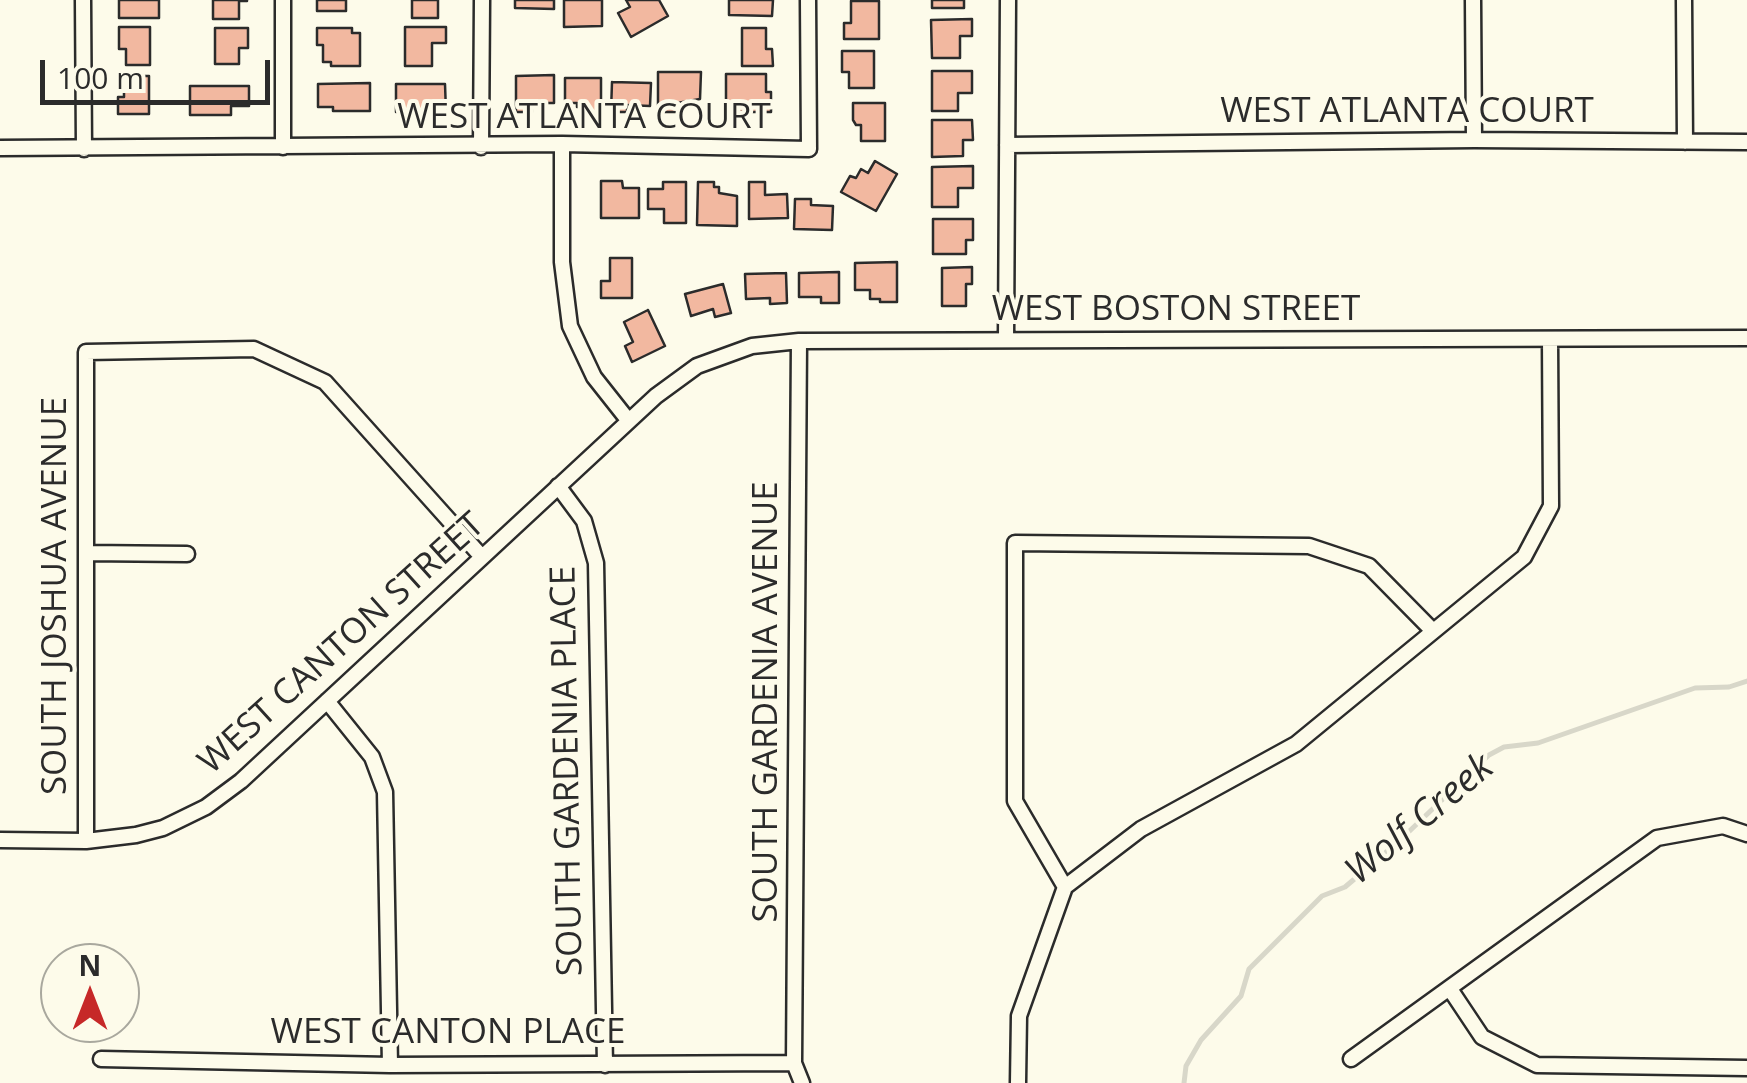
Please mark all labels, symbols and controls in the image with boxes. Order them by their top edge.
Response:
scale bar [45,40,275,102]
text: 100 m [57,57,144,98]
street label: WEST ATLANTA COURT [1220,91,1594,133]
street label: WEST ATLANTA COURT [397,97,771,139]
street label: WEST BOSTON STREET [992,289,1360,331]
street label: SOUTH JOSHUA AVENUE [35,397,77,795]
street label: SOUTH GARDENIA AVENUE [746,481,788,923]
street label: WEST CANTON STREET [190,505,494,783]
street label: SOUTH GARDENIA PLACE [543,565,593,977]
water label: Wolf Creek [1337,745,1503,895]
north arrow [40,943,140,1043]
text: N [79,946,101,984]
street label: WEST CANTON PLACE [271,1012,625,1054]

